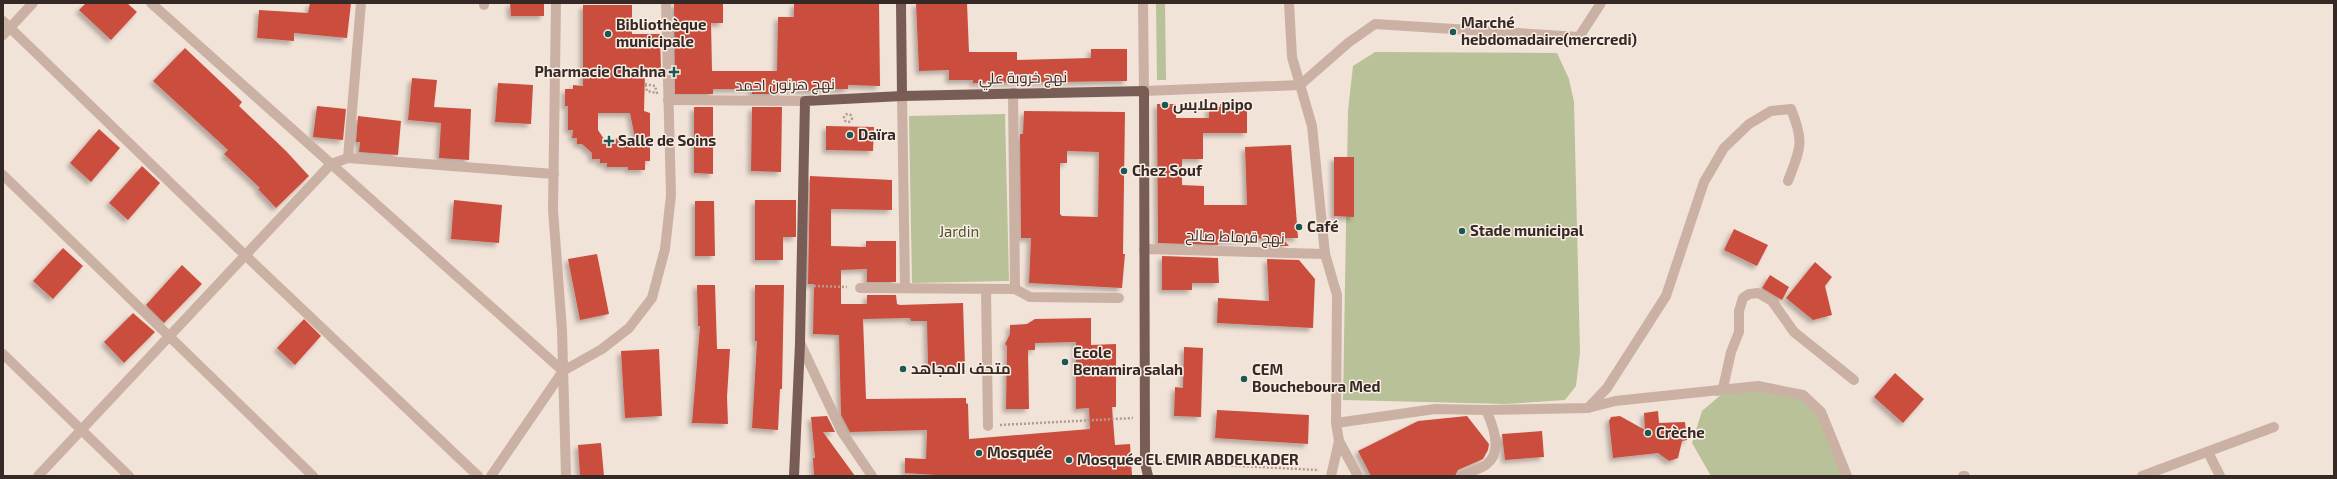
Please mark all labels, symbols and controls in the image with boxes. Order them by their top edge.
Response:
place label: Marché hebdomadaire(mercredi) [1461,13,1637,48]
place label: Bibliothèque municipale [616,15,706,50]
marker: Marché hebdomadaire(mercredi) [1448,27,1458,37]
marker: Bibliothèque municipale [603,29,613,39]
place label: Pharmacie Chahna [535,62,666,80]
marker: Pharmacie Chahna [669,67,679,77]
street label: نهج خروبة علي [979,67,1067,91]
street label: نهج هرنون احمد [735,74,835,97]
place label: ملابس pipo [1173,95,1253,114]
marker: ملابس pipo [1160,100,1170,110]
place label: Daïra [858,125,896,143]
marker: Daïra [845,130,855,140]
place label: Salle de Soins [618,131,716,149]
marker: Salle de Soins [603,135,615,147]
place label: Chez Souf [1132,161,1203,179]
marker: Chez Souf [1119,166,1129,176]
place label: Café [1307,217,1339,235]
place label: Stade municipal [1470,221,1584,239]
park label: Jardin [939,222,979,240]
marker: Café [1294,222,1304,232]
street label: نهج قرماط صالح [1185,225,1285,250]
marker: Stade municipal [1457,226,1467,236]
place label: Ecole Benamira salah [1073,343,1183,378]
marker: Ecole Benamira salah [1060,357,1070,367]
place label: متحف المجاهد [911,359,1011,377]
place label: CEM Boucheboura Med [1252,360,1380,395]
marker: متحف المجاهد [898,364,908,374]
marker: CEM Boucheboura Med [1239,374,1249,384]
place label: Crèche [1656,423,1705,441]
marker: Crèche [1643,428,1653,438]
place label: Mosquée [987,443,1052,461]
marker: Mosquée [974,448,984,458]
place label: Mosquée EL EMIR ABDELKADER [1077,450,1299,468]
marker: Mosquée EL EMIR ABDELKADER [1064,455,1074,465]

